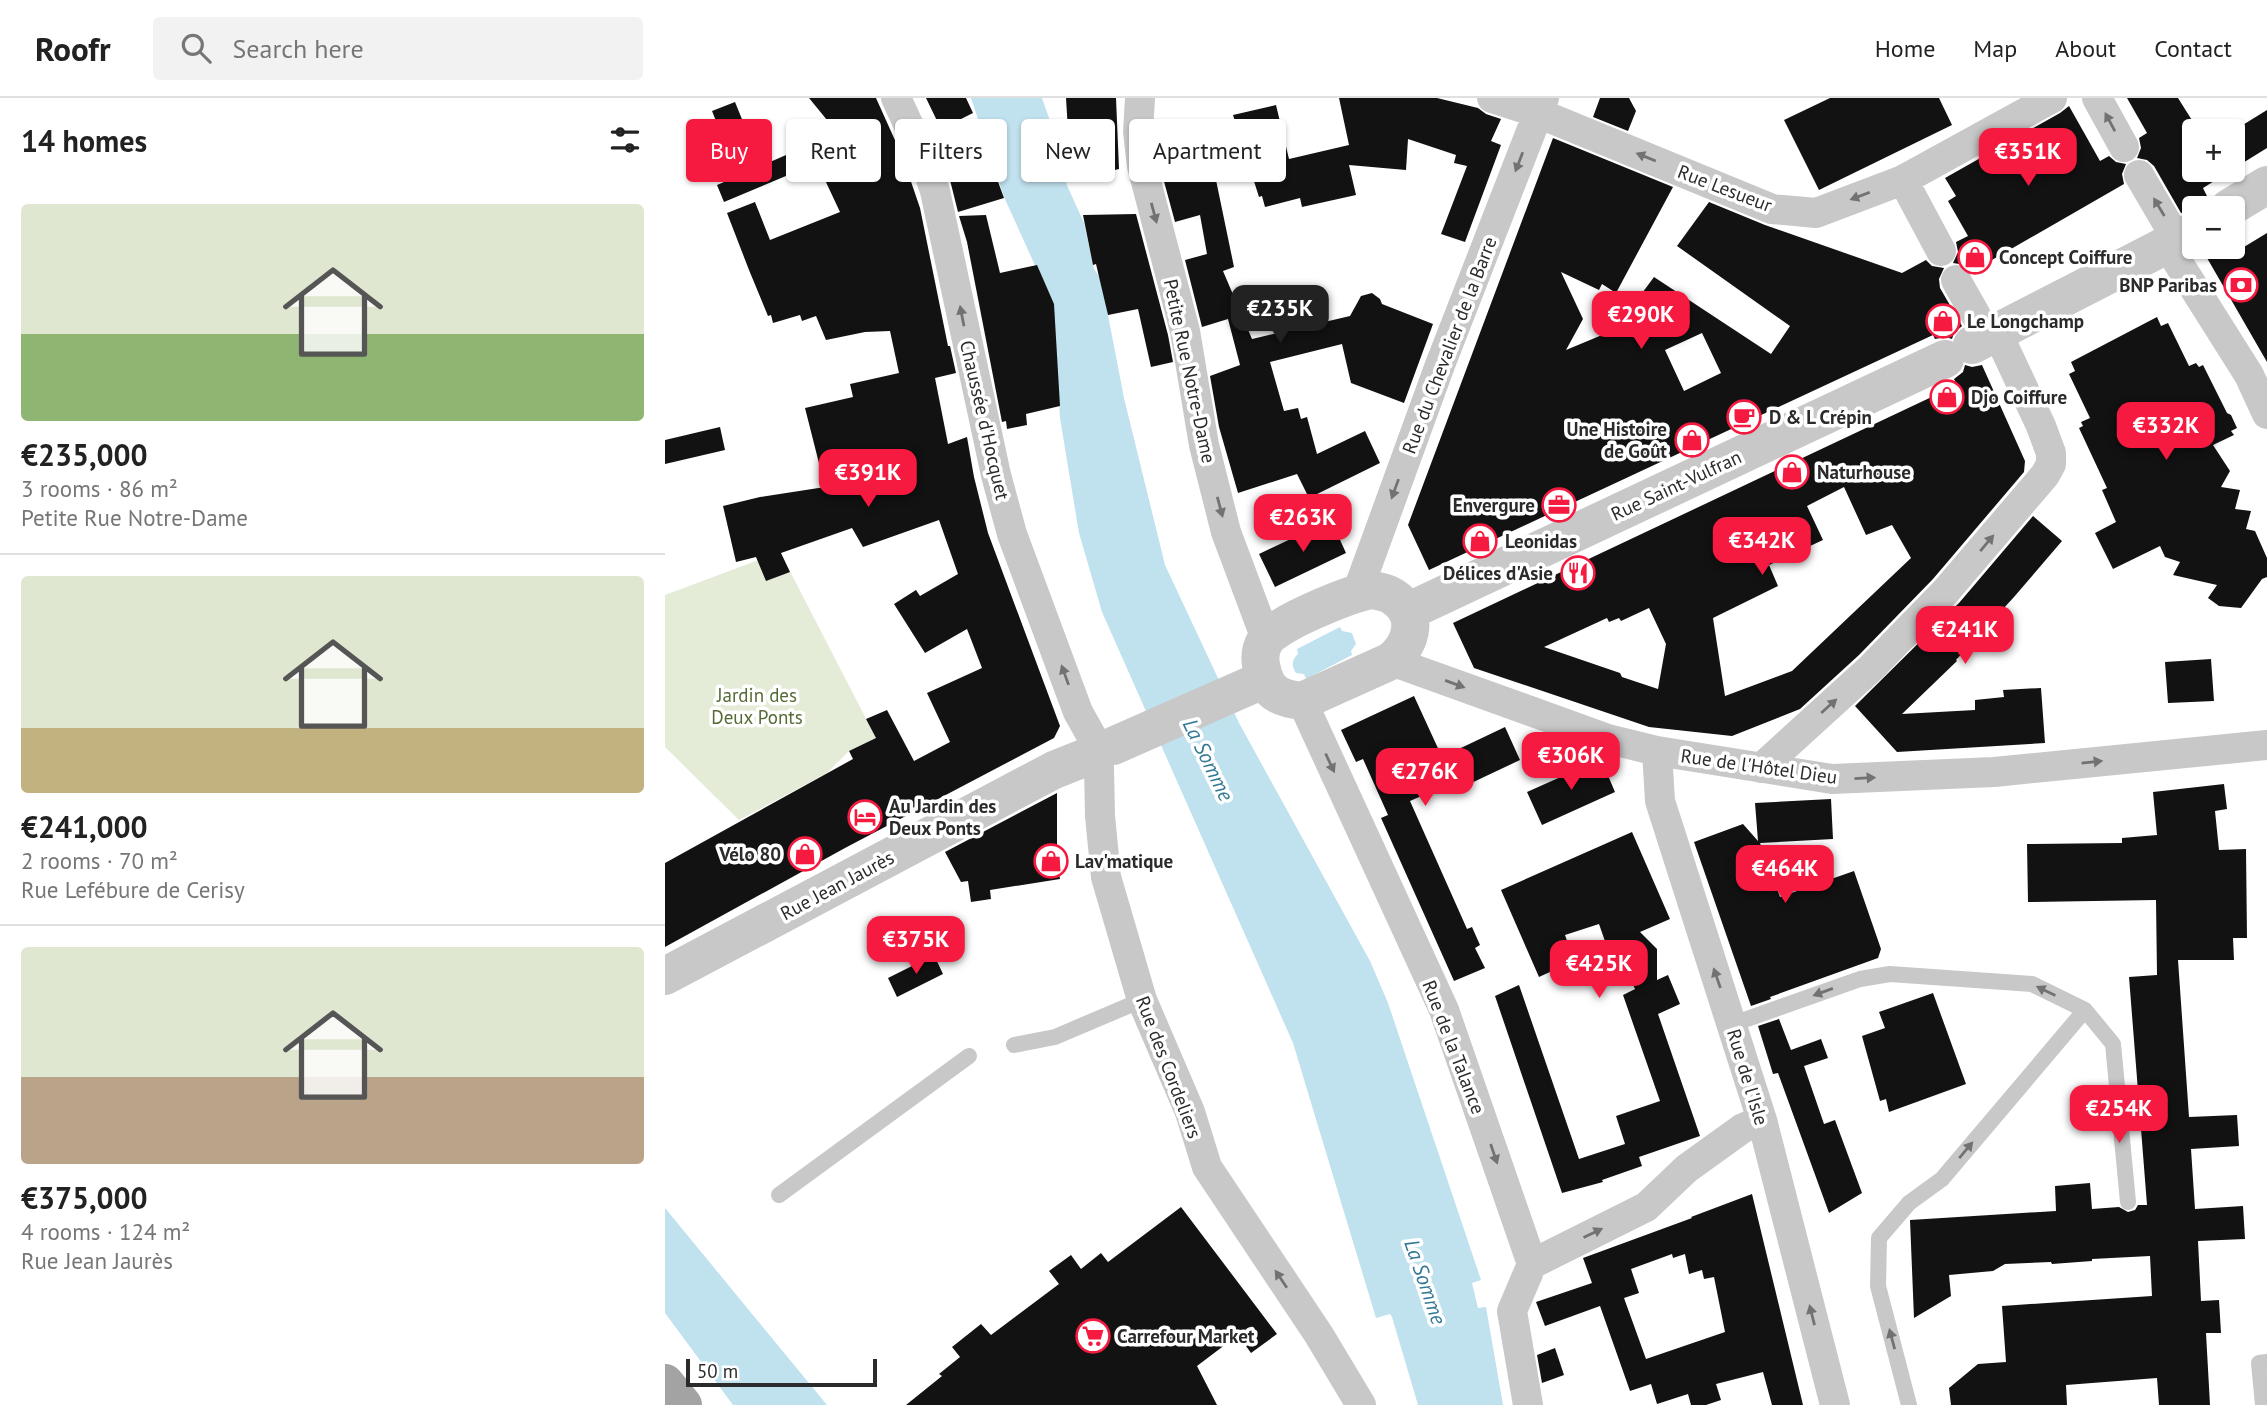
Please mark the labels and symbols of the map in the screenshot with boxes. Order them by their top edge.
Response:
one-way arrow [2105,112,2117,132]
pin: €351K [1979,129,2077,188]
one-way arrow [1514,151,1525,172]
one-way arrow [1636,151,1657,162]
street label: Rue Lesueur [1674,159,1776,217]
one-way arrow [1850,191,1871,202]
one-way arrow [2152,197,2165,216]
one-way arrow [1150,203,1160,224]
street label: Rue du Chevalier de la Barre [1396,233,1502,457]
shop icon: Concept Coiffure [1956,238,1994,276]
place label: Concept Coiffure [1999,245,2133,269]
bank icon: BNP Paribas [2222,266,2260,304]
place label: BNP Paribas [2119,273,2217,297]
street label: Petite Rue Notre-Dame [1159,277,1221,465]
pin: €235K [1231,286,1329,345]
pin: €290K [1592,292,1690,351]
shop icon: Le Longchamp [1924,302,1962,340]
one-way arrow [956,304,967,326]
place label: Le Longchamp [1967,309,2084,333]
street label: Chaussée d'Hocquet [955,338,1015,503]
shop icon: Djo Coiffure [1928,378,1966,416]
place label: Djo Coiffure [1971,385,2067,409]
cafe icon: D & L Crépin [1725,398,1763,436]
pin: €332K [2117,402,2215,462]
place label: D & L Crépin [1769,405,1872,429]
place label: Une Histoire de Goût [1567,417,1667,463]
shop icon: Une Histoire de Goût [1673,421,1711,459]
street label: Rue Saint-Vulfran [1607,444,1745,526]
pin: €391K [819,450,917,509]
shop icon: Naturhouse [1773,453,1811,491]
place label: Naturhouse [1817,460,1911,484]
one-way arrow [1389,478,1400,499]
office icon: Envergure [1540,486,1578,524]
place label: Envergure [1453,493,1535,517]
pin: €263K [1254,494,1352,554]
one-way arrow [1215,497,1225,518]
pin: €342K [1713,518,1811,577]
shop icon: Leonidas [1461,522,1499,560]
place label: Leonidas [1505,529,1577,553]
one-way arrow [1979,534,1994,551]
restaurant icon: Délices d'Asie [1559,554,1597,592]
place label: Délices d'Asie [1443,561,1553,585]
pin: €241K [1916,606,2014,666]
one-way arrow [1059,664,1070,685]
one-way arrow [1444,679,1465,690]
park label: Jardin des Deux Ponts [711,683,803,729]
one-way arrow [1820,698,1838,714]
water label: La Somme [1177,714,1240,806]
pin: €306K [1522,732,1620,792]
street label: Rue de l'Hôtel Dieu [1679,743,1839,789]
pin: €276K [1376,748,1474,808]
one-way arrow [1325,753,1336,774]
one-way arrow [2081,757,2103,768]
one-way arrow [1854,772,1876,783]
place label: Au Jardin des Deux Ponts [889,794,996,840]
hotel icon: Au Jardin des Deux Ponts [846,798,884,836]
shop icon: Vélo 80 [786,835,824,873]
place label: Vélo 80 [718,842,781,866]
shop icon: Lav'matique [1032,842,1070,880]
street label: Rue Jean Jaurès [776,845,898,925]
pin: €464K [1736,846,1834,905]
place label: Lav'matique [1075,849,1173,873]
pin: €375K [867,916,965,976]
pin: €425K [1550,940,1648,1000]
one-way arrow [1711,968,1722,989]
street label: Rue de la Talance [1417,977,1491,1117]
one-way arrow [2036,985,2056,996]
one-way arrow [1813,987,1834,998]
street label: Rue des Cordeliers [1131,992,1207,1142]
street label: Rue de l'Isle [1722,1026,1774,1128]
pin: €254K [2070,1086,2168,1145]
one-way arrow [1958,1141,1974,1159]
one-way arrow [1489,1143,1500,1164]
one-way arrow [1583,1228,1603,1239]
water label: La Somme [1398,1236,1453,1328]
one-way arrow [1275,1269,1288,1289]
one-way arrow [1806,1304,1817,1326]
supermarket icon: Carrefour Market [1074,1317,1112,1355]
place label: Carrefour Market [1117,1324,1255,1348]
one-way arrow [1886,1328,1897,1350]
scale bar [686,1356,877,1388]

